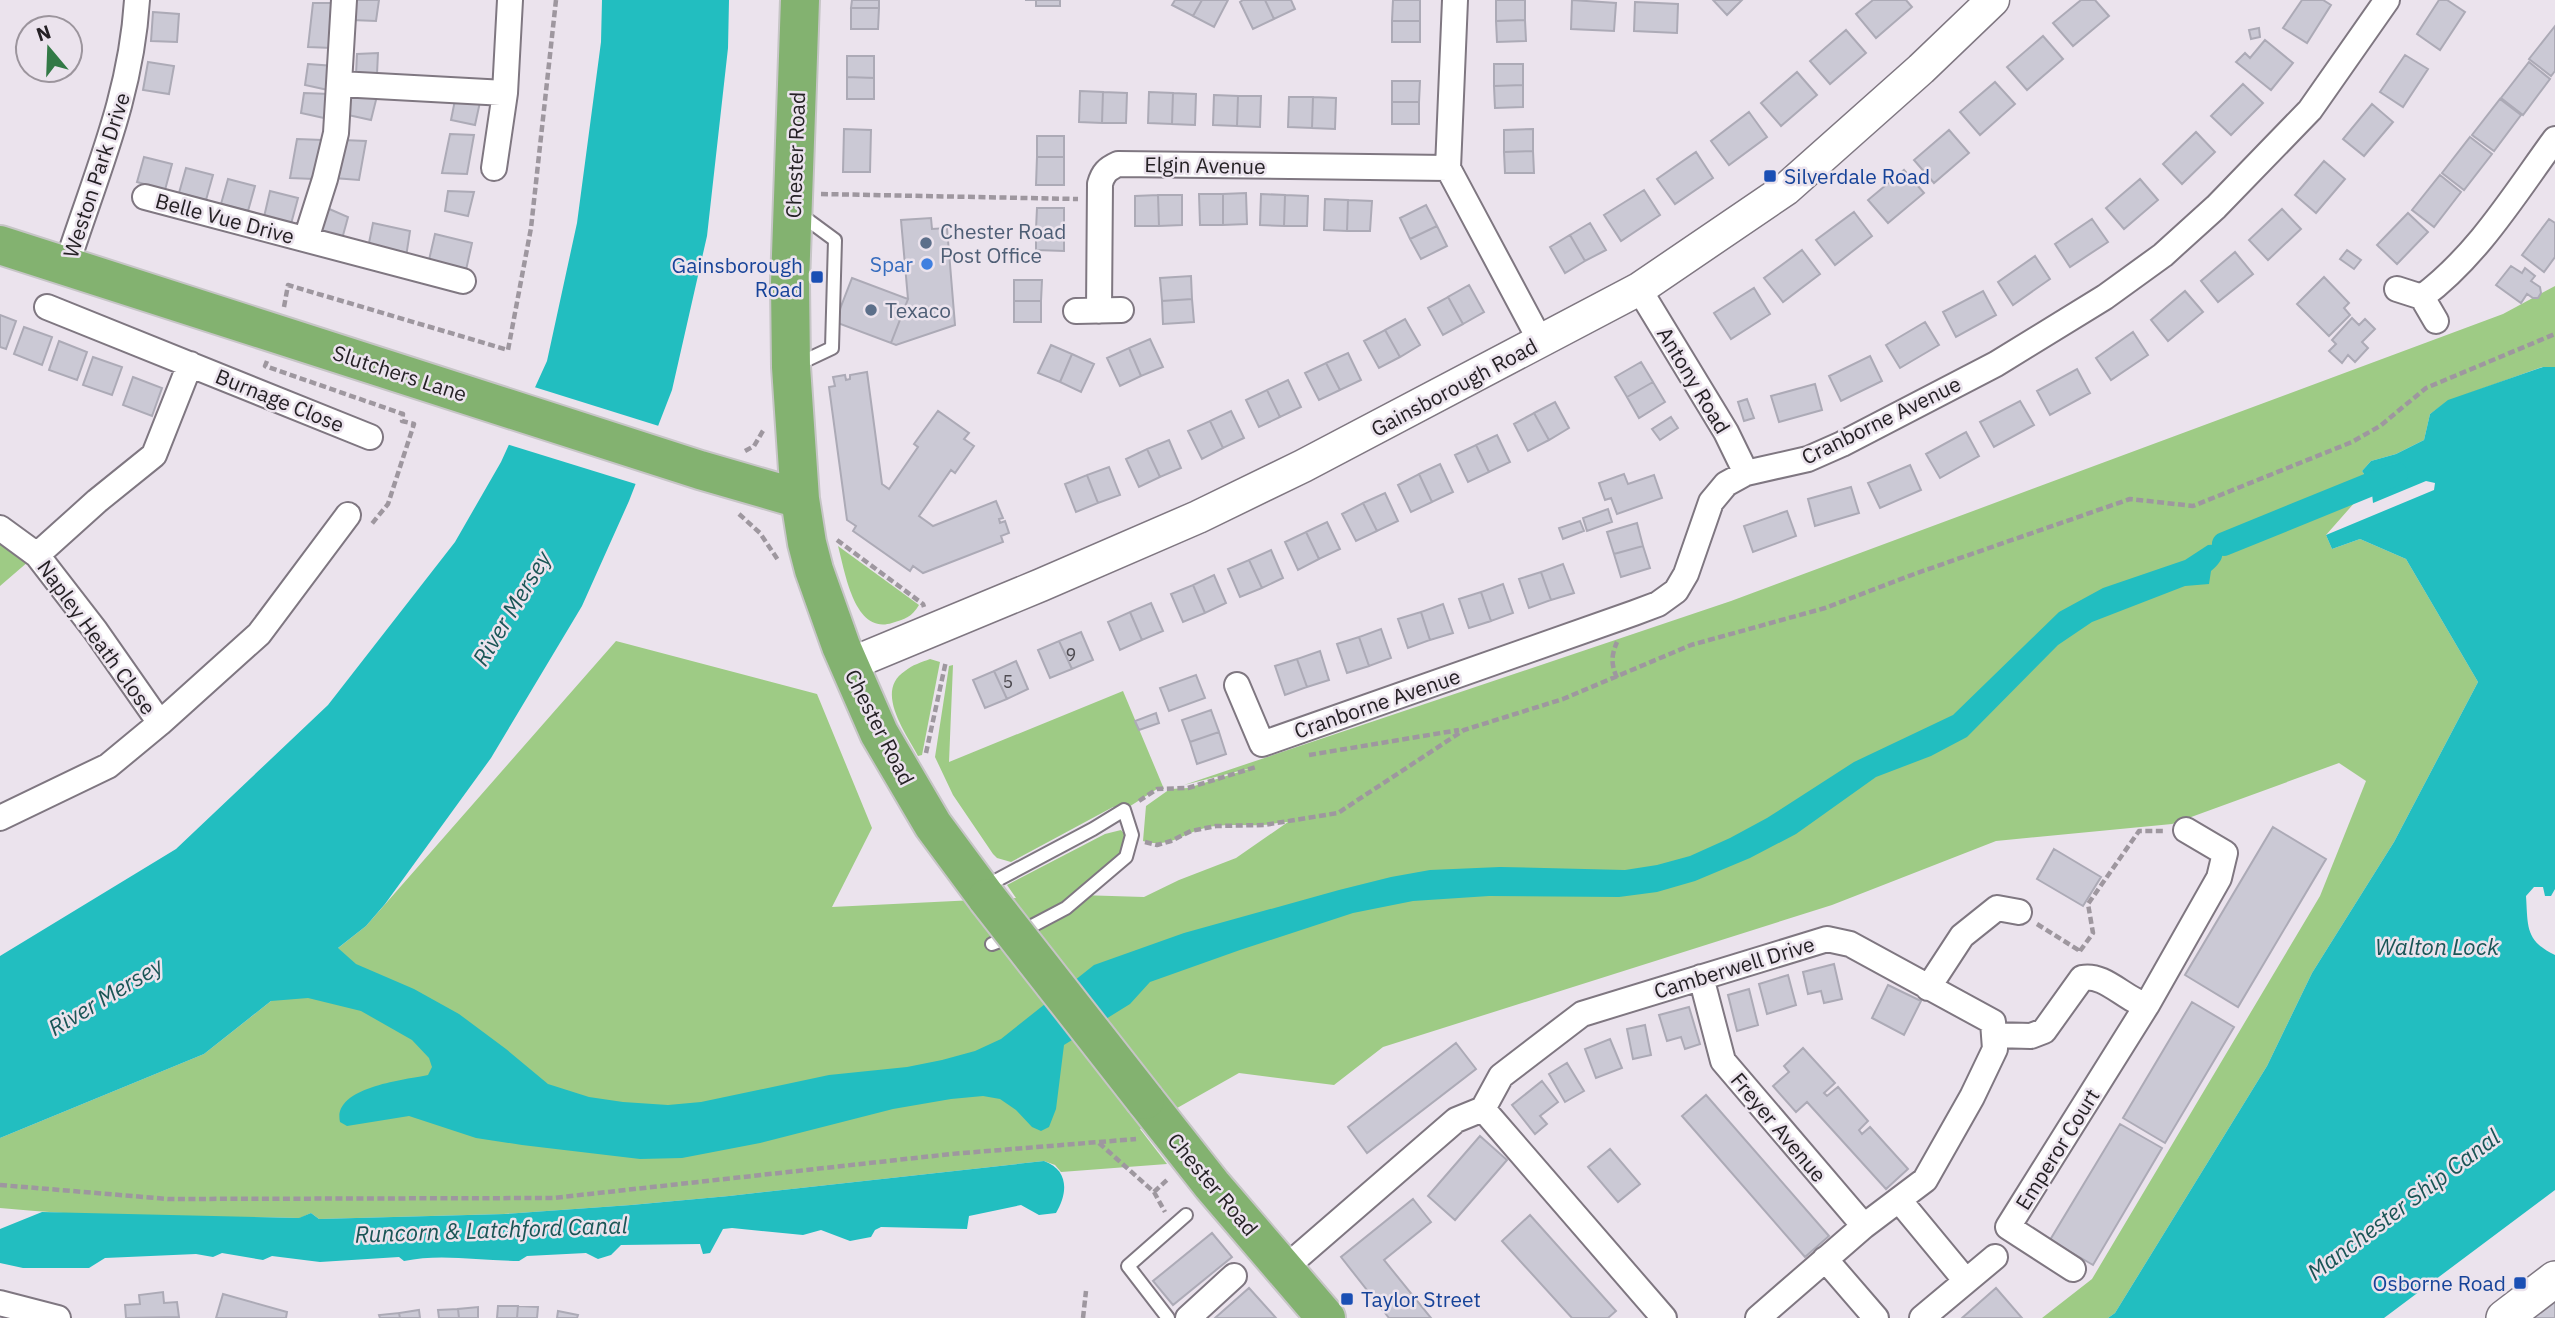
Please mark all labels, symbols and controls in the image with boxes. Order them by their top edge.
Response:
north arrow [14,14,84,84]
text: N [33,19,54,47]
street label: Weston Park Drive [56,89,136,261]
street label: Chester Road [779,91,811,219]
street label: Elgin Avenue [1144,150,1266,180]
place label: Silverdale Road [1784,162,1930,190]
marker: Silverdale Road [1762,168,1778,184]
street label: Belle Vue Drive [153,186,297,250]
place label: Chester Road Post Office [940,217,1066,269]
marker: Chester Road Post Office [918,235,934,251]
place label: Spar [870,250,913,278]
place label: Gainsborough Road [672,251,803,303]
marker: Spar [919,256,935,272]
marker: Gainsborough Road [809,269,825,285]
place label: Texaco [885,296,951,324]
marker: Texaco [863,302,879,318]
street label: Antony Road [1651,321,1737,439]
street label: Gainsborough Road [1366,331,1542,443]
street label: Slutchers Lane [329,338,471,408]
street label: Burnage Close [212,362,348,438]
street label: Cranborne Avenue [1797,369,1965,471]
water label: River Mersey [465,544,557,671]
street label: Napley Heath Close [31,554,163,720]
house number: 9 [1066,643,1076,666]
street label: Cranborne Avenue [1290,661,1464,745]
street label: Chester Road [839,664,921,790]
house number: 5 [1003,670,1013,693]
street label: Camberwell Drive [1650,929,1818,1005]
water label: Walton Lock [2375,931,2500,961]
water label: River Mersey [42,950,169,1042]
street label: Freyer Avenue [1725,1066,1833,1188]
street label: Emperor Court [2009,1083,2105,1215]
water label: Manchester Ship Canal [2301,1121,2506,1286]
street label: Chester Road [1162,1127,1264,1241]
water label: Runcorn & Latchford Canal [354,1209,629,1249]
place label: Osborne Road [2373,1269,2506,1297]
marker: Osborne Road [2512,1275,2528,1291]
place label: Taylor Street [1361,1285,1481,1313]
marker: Taylor Street [1339,1291,1355,1307]

